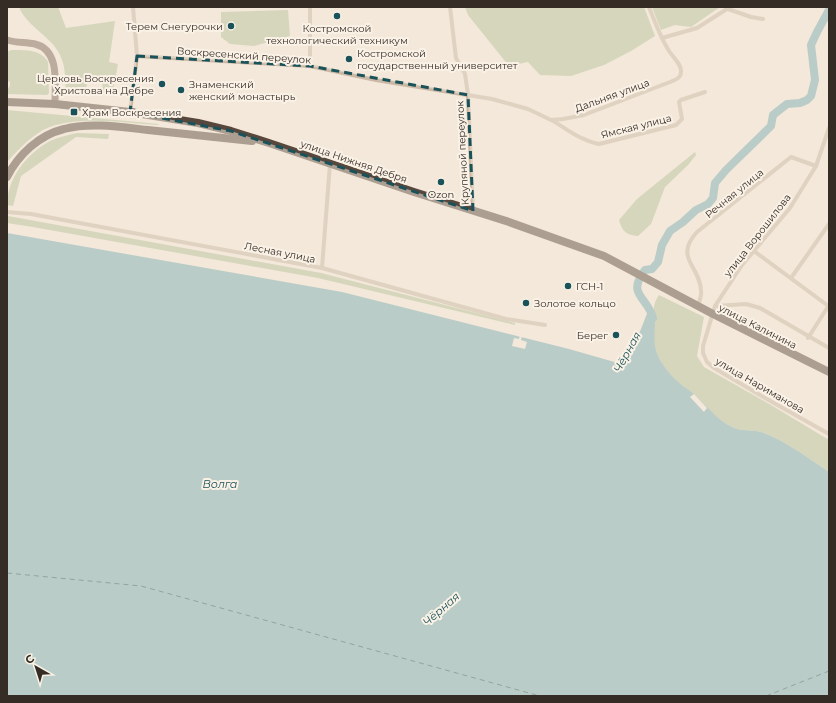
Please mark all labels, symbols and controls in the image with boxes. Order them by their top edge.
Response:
marker: Костромской технологический техникум [332,11,342,21]
place label: Терем Cнегурочки [126,20,223,33]
marker: Терем Cнегурочки [226,21,236,31]
place label: Костромской технологический техникум [266,22,408,47]
street label: Воскресенский переулок [177,44,312,67]
place label: Костромской государственный университет [357,47,518,72]
marker: Костромской государственный университет [344,54,354,64]
place label: Церковь Воскресения Христова на Дебре [37,72,154,97]
street label: Дальняя улица [573,76,651,115]
place label: Знаменский женский монастырь [189,78,296,103]
marker: Церковь Воскресения Христова на Дебре [157,79,167,89]
marker: Знаменский женский монастырь [176,85,186,95]
street label: Крупяной переулок [453,100,472,205]
place label: Храм Воскресения [82,106,181,119]
marker: Храм Воскресения [69,107,79,117]
street label: Ямская улица [599,111,673,142]
street label: улица Нижняя Дебря [298,137,409,186]
street label: Речная улица [702,166,766,221]
marker: Ozon [436,177,446,187]
place label: Ozon [428,188,454,201]
street label: улица Ворошилова [720,191,794,280]
street label: Лесная улица [243,239,317,266]
place label: ГСН-1 [576,280,603,293]
marker: ГСН-1 [563,281,573,291]
place label: Золотое кольцо [534,297,616,310]
marker: Золотое кольцо [521,298,531,308]
street label: улица Калинина [716,301,799,352]
place label: Берег [577,329,608,342]
water label: Чёрная [610,329,644,375]
marker: Берег [611,330,621,340]
street label: улица Нариманова [712,354,806,416]
water label: Волга [203,477,238,491]
water label: Чёрная [420,589,462,629]
north arrow [16,647,56,687]
text: С [22,651,37,667]

